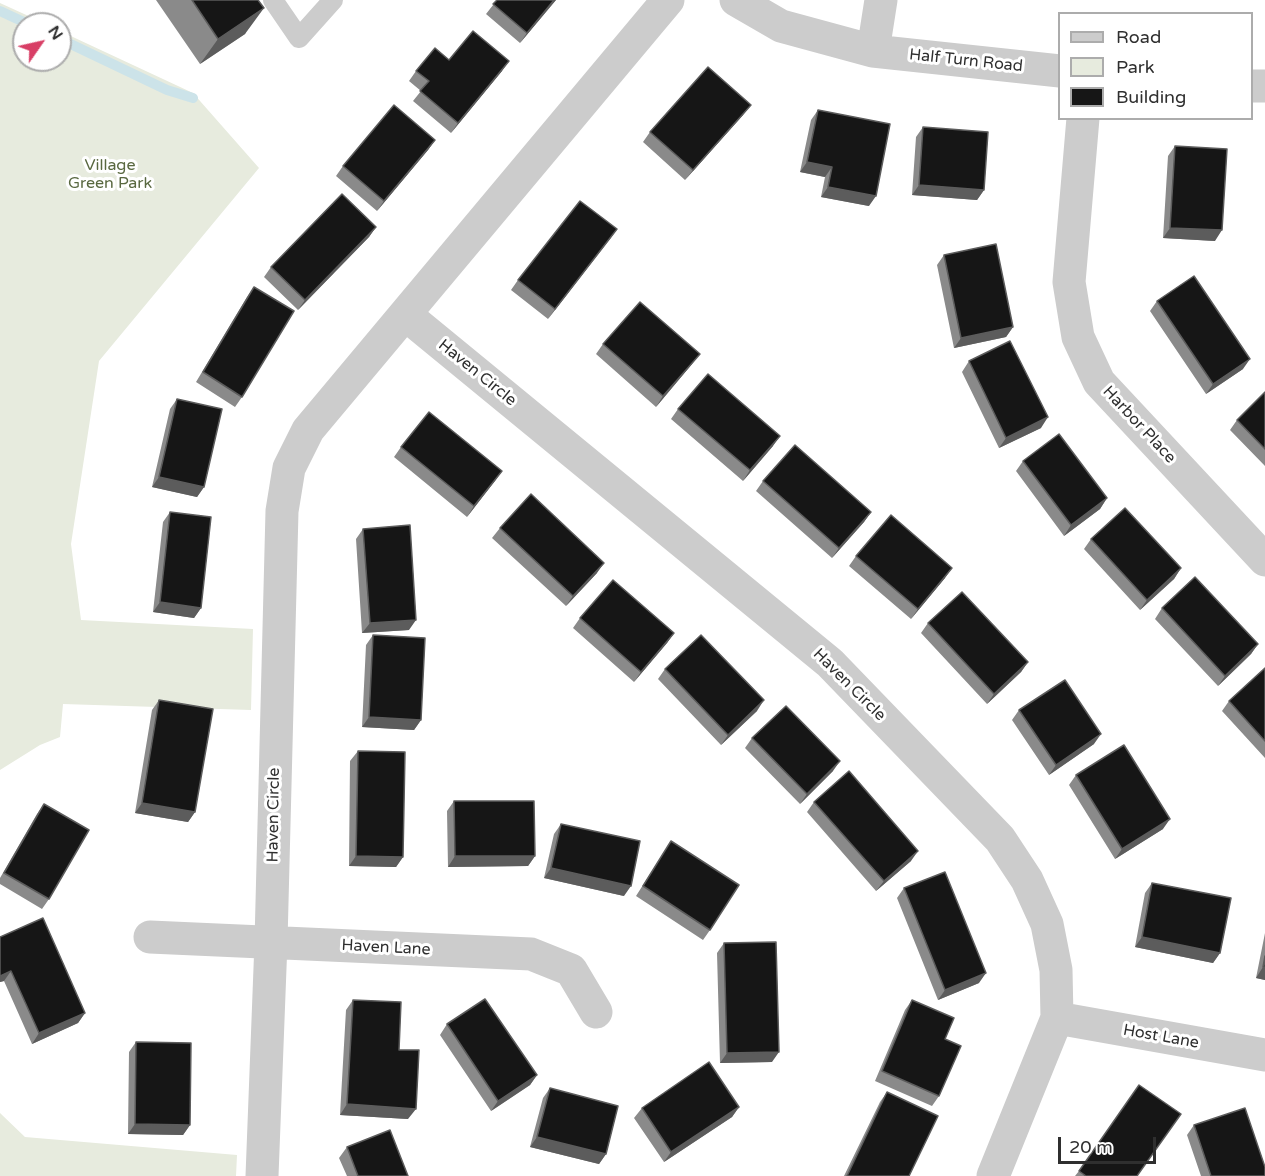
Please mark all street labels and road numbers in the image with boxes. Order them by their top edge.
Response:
street label: Half Turn Road [908,45,1024,77]
street label: Haven Circle [434,336,520,410]
street label: Harbor Place [1098,382,1180,468]
street label: Haven Circle [809,645,889,725]
street label: Haven Circle [264,767,284,863]
street label: Haven Lane [341,936,431,960]
street label: Host Lane [1122,1021,1200,1053]

